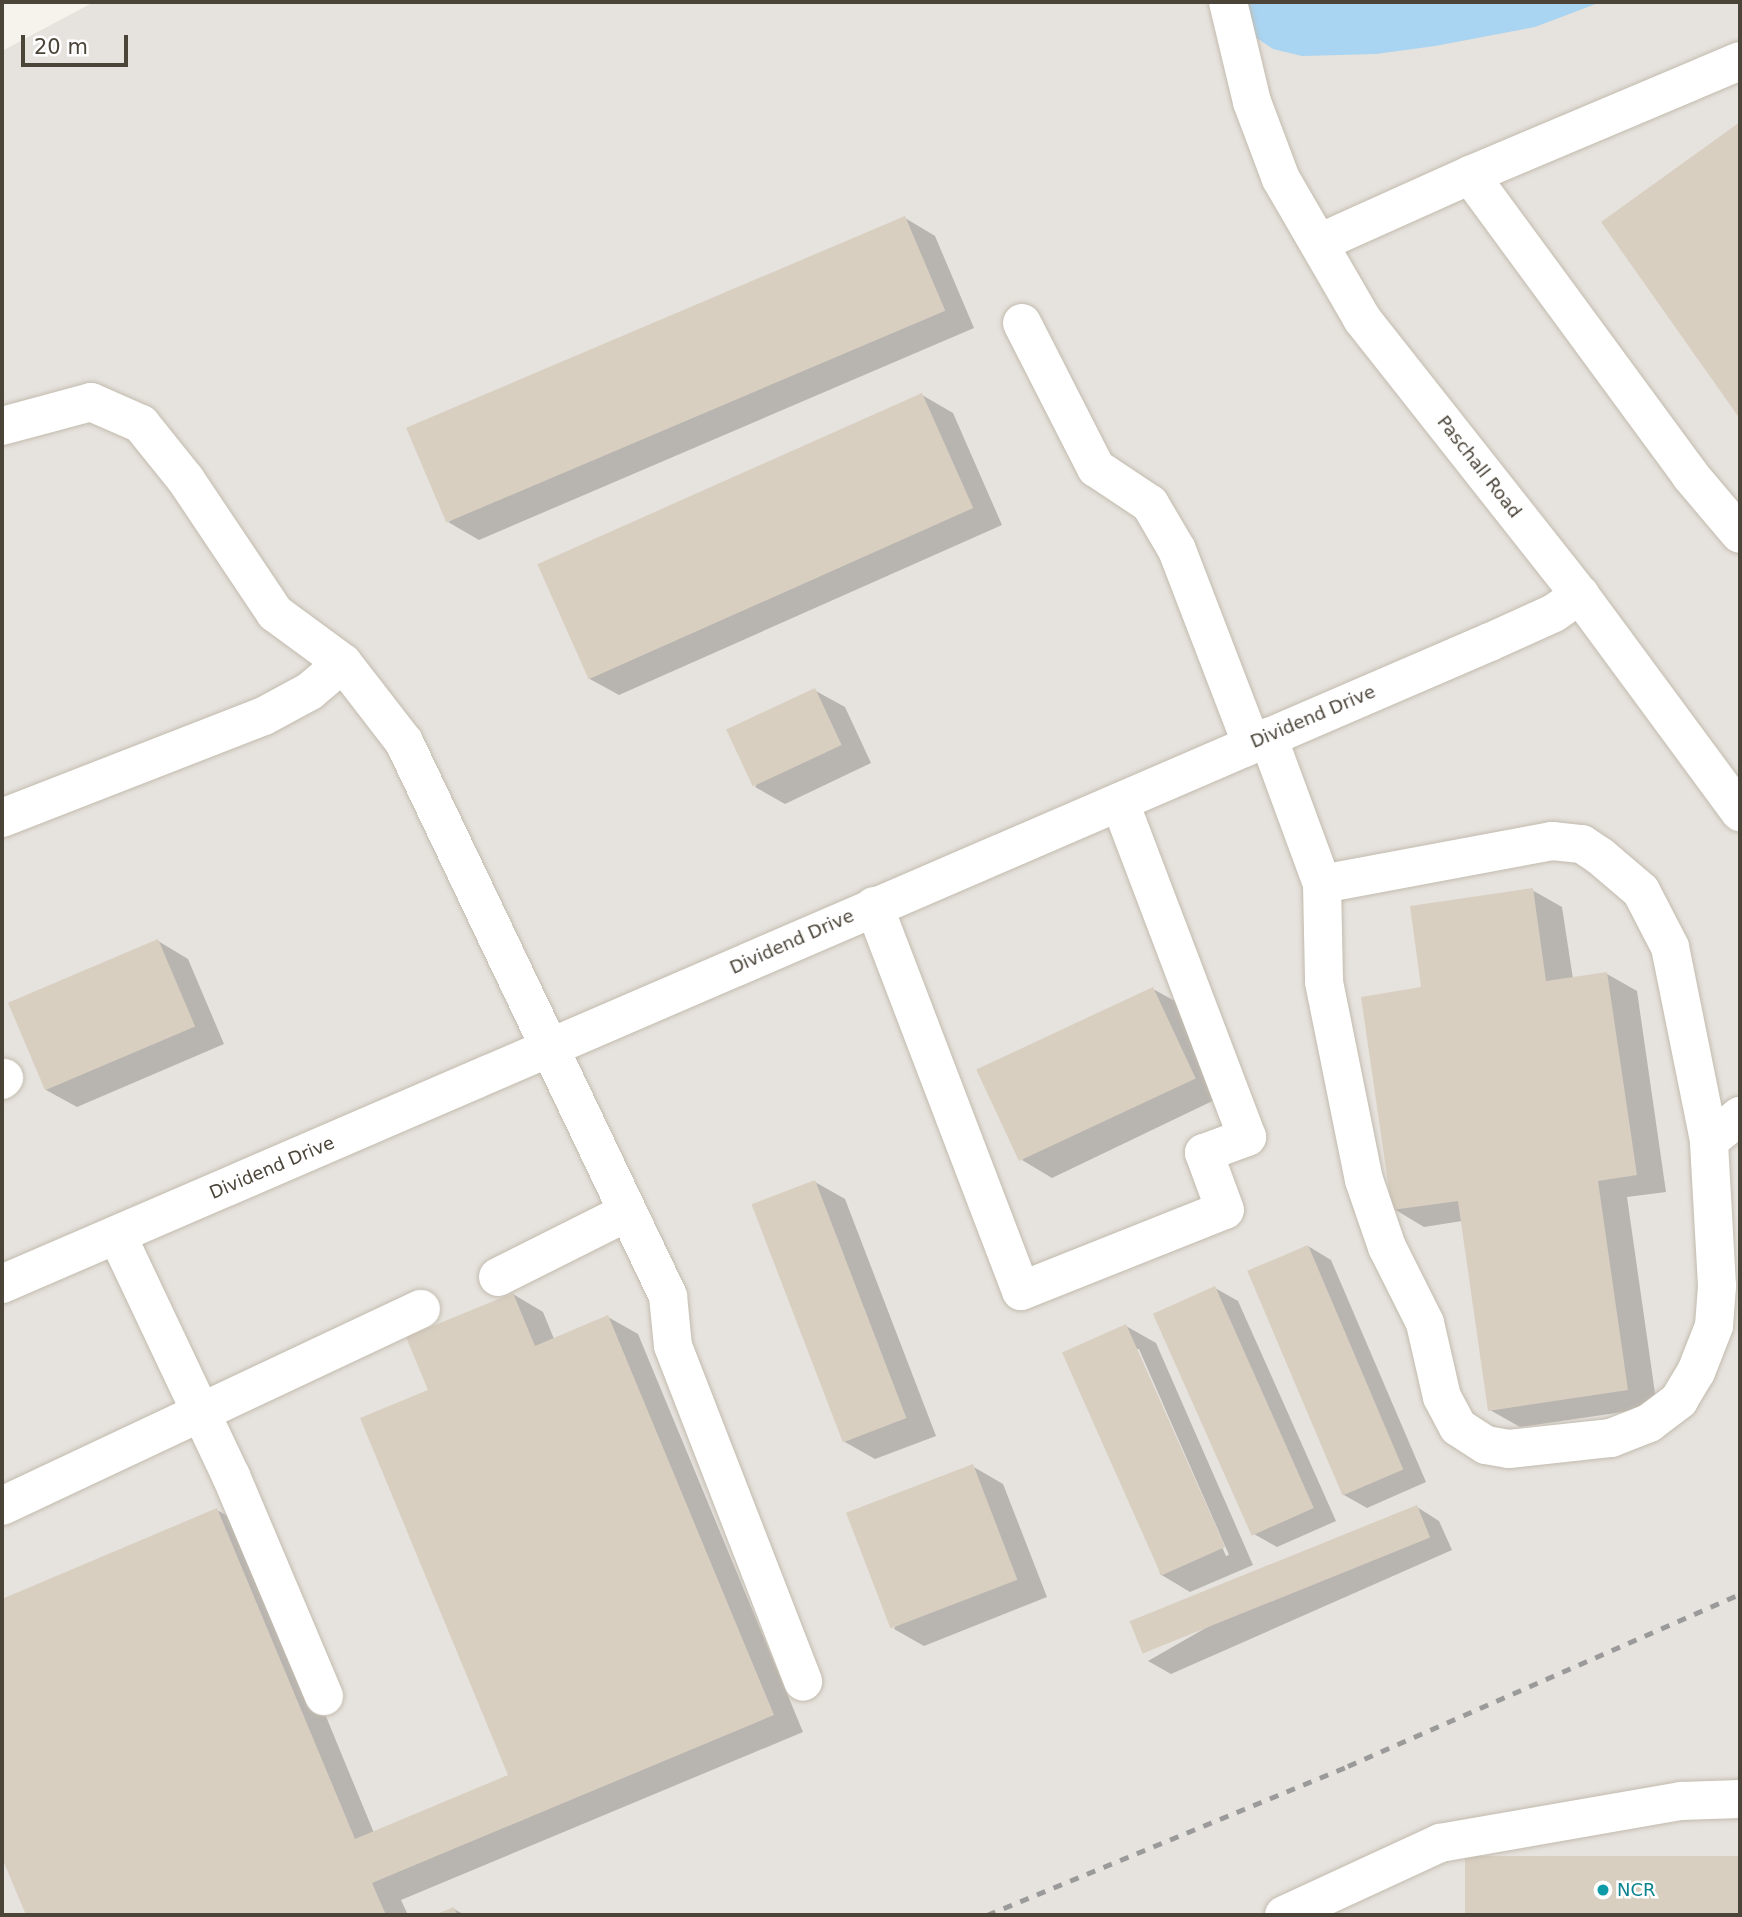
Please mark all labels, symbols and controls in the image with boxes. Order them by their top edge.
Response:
scale bar [24,21,131,65]
text: 20 m [34,35,88,59]
street label: Paschall Road [1432,412,1526,522]
street label: Dividend Drive [1247,681,1379,753]
street label: Dividend Drive [727,905,857,979]
street label: Dividend Drive [206,1132,338,1204]
place label: NCR [1617,1879,1656,1901]
marker: NCR [1595,1882,1611,1898]

